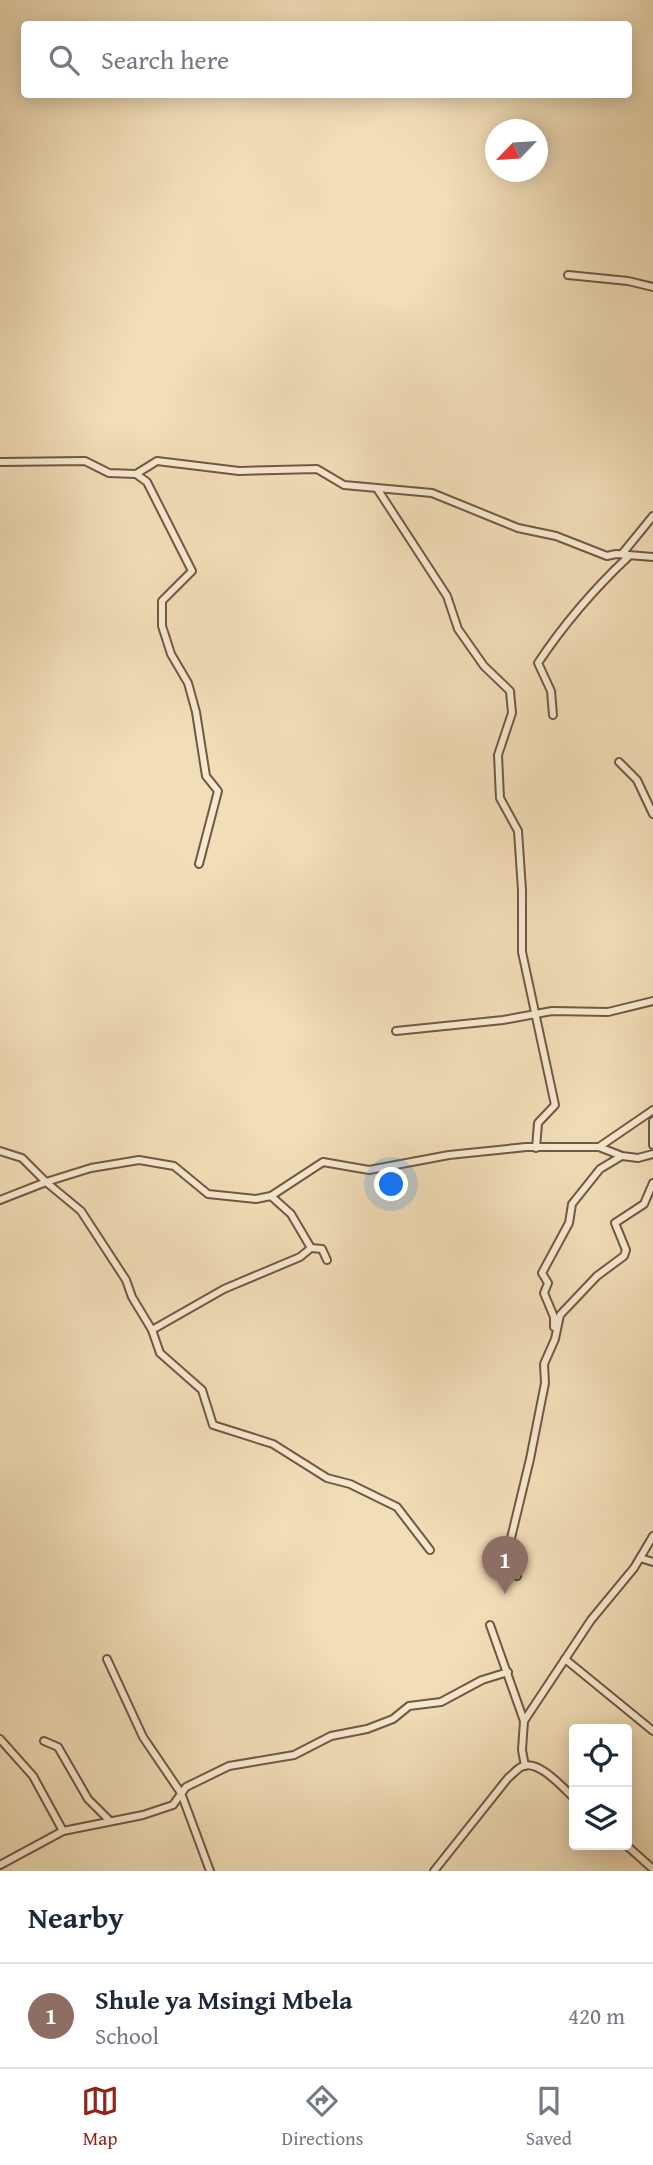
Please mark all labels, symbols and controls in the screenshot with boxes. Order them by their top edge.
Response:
search box [21,21,632,98]
text: Search here [101,40,229,79]
icon: search [45,41,83,79]
north arrow [485,119,548,182]
your location [374,1167,408,1201]
pin: 1 [482,1536,528,1594]
map controls [569,1724,632,1850]
button: locate [569,1724,632,1787]
button: layers [569,1787,632,1850]
text: Nearby [28,1895,124,1939]
text: Shule ya Msingi Mbela [95,1980,353,2019]
text: 1 [45,1999,57,2032]
text: 420 m [568,1999,625,2032]
text: School [95,2019,159,2052]
tab: Map [81,2082,119,2152]
tab: Directions [282,2082,363,2152]
tab: Saved [526,2082,572,2152]

